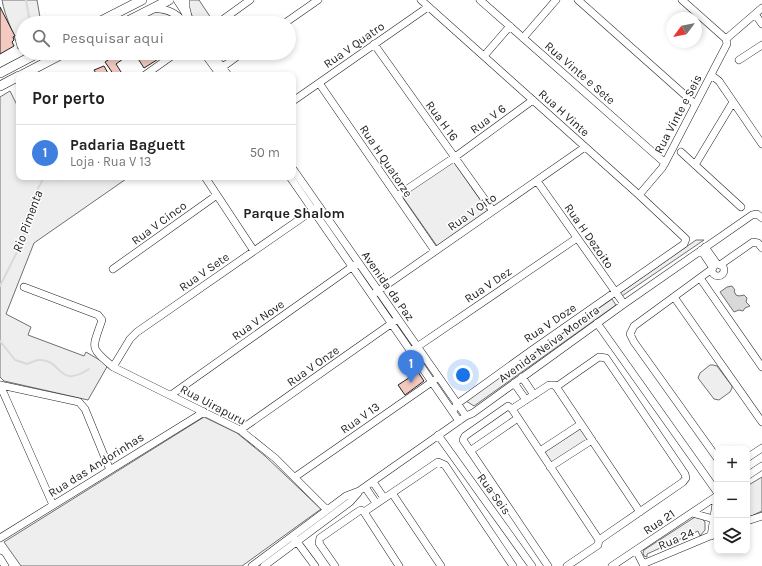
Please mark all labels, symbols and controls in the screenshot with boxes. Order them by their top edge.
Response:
north arrow [666,12,702,48]
search box [16,16,296,60]
street label: Rua V Quatro [321,19,387,71]
icon: search [30,27,52,49]
text: Pesquisar aqui [62,29,164,47]
street label: Rua Vinte e Sete [542,39,618,107]
street label: Rua Vinte e Seis [651,72,705,156]
street label: Rua H Vinte [536,87,592,139]
text: Por perto [32,88,105,108]
street label: Rua H 16 [423,98,461,144]
street label: Rua V 6 [467,101,509,137]
street label: Rua H Quatorze [357,122,415,200]
text: Padaria Baguett [70,136,185,154]
text: 1 [43,145,47,160]
text: 50 m [250,145,280,160]
text: Loja · Rua V 13 [70,154,151,169]
water label: Rio Pimenta [9,188,46,254]
street label: Rua V Oito [445,190,499,234]
street label: Rua V Cinco [129,198,189,248]
street label: Rua H Dezoito [561,201,617,271]
district label: Parque Shalom [243,205,345,222]
street label: Avenida da Paz [359,249,417,324]
street label: Rua V Sete [176,250,232,294]
street label: Rua V Dez [462,264,514,306]
street label: Rua V Nove [229,297,287,343]
street label: Rua V Doze [521,300,579,346]
street label: Avenida Neiva Moreira [496,303,602,385]
street label: Rua V Onze [284,343,342,389]
pin: 1 [398,350,424,383]
your location [453,365,473,385]
street label: Rua Uirapuru [178,382,248,428]
street label: Rua V 13 [338,399,382,437]
street label: Rua das Andorinhas [46,430,146,500]
map controls [714,446,750,554]
button: + [714,446,750,482]
street label: Rua Seis [474,471,514,517]
button: − [714,482,750,518]
street label: Rua 21 [641,506,677,538]
button: layers [714,518,750,554]
street label: Rua 24 [656,525,696,553]

